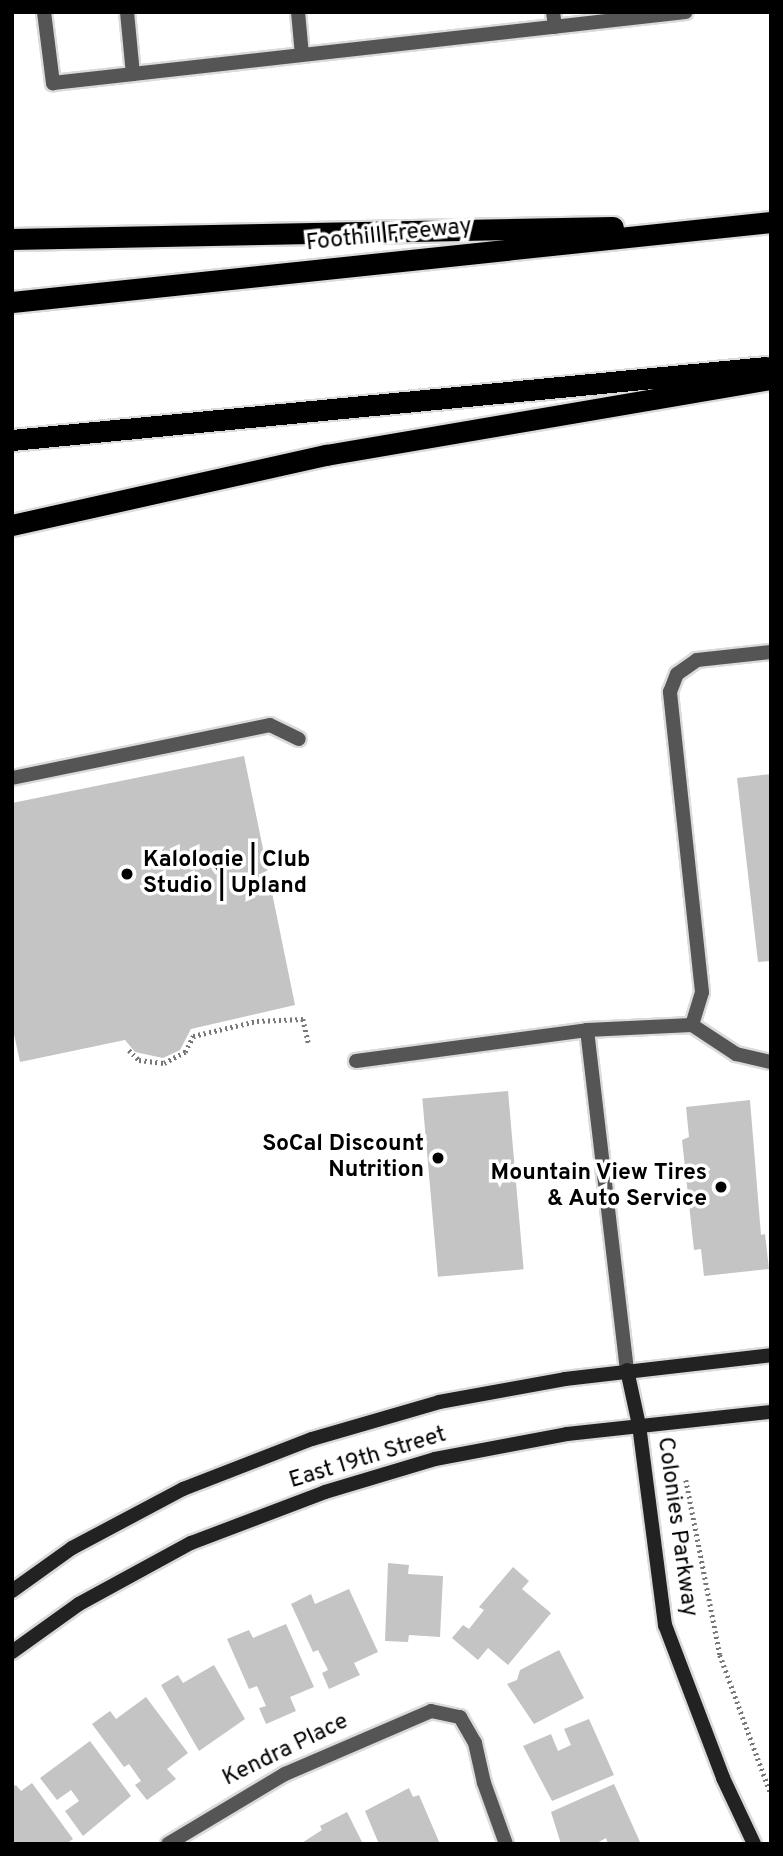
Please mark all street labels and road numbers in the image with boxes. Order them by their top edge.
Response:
street label: Foothill Freeway [305,214,473,258]
street label: East 19th Street [286,1422,450,1496]
street label: Colonies Parkway [650,1435,702,1619]
street label: Kendra Place [219,1709,353,1793]

